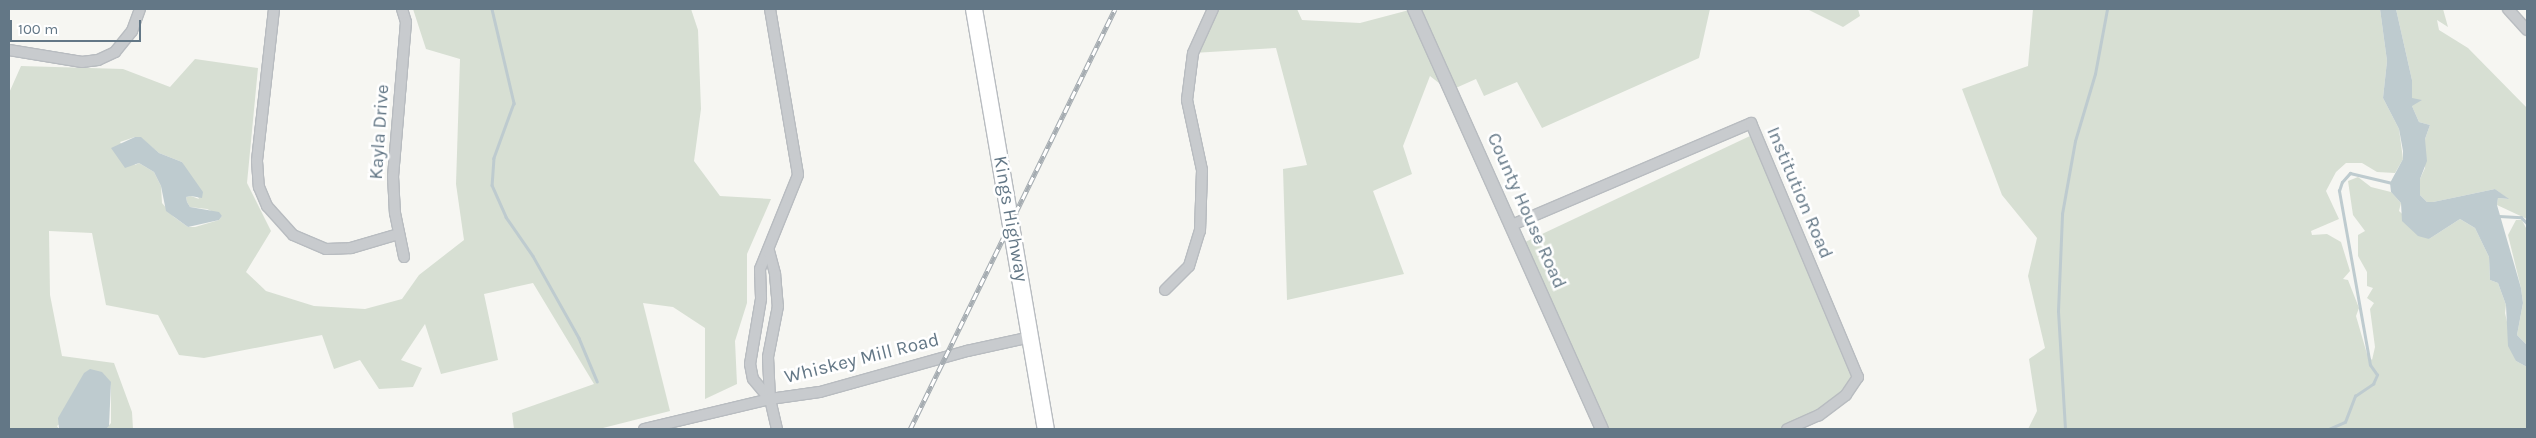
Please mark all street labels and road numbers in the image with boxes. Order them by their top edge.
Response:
street label: Kayla Drive [365,84,395,180]
street label: Institution Road [1761,124,1837,262]
street label: County House Road [1481,130,1571,292]
street label: Kings Highway [988,154,1032,284]
street label: Whiskey Mill Road [782,329,942,389]

